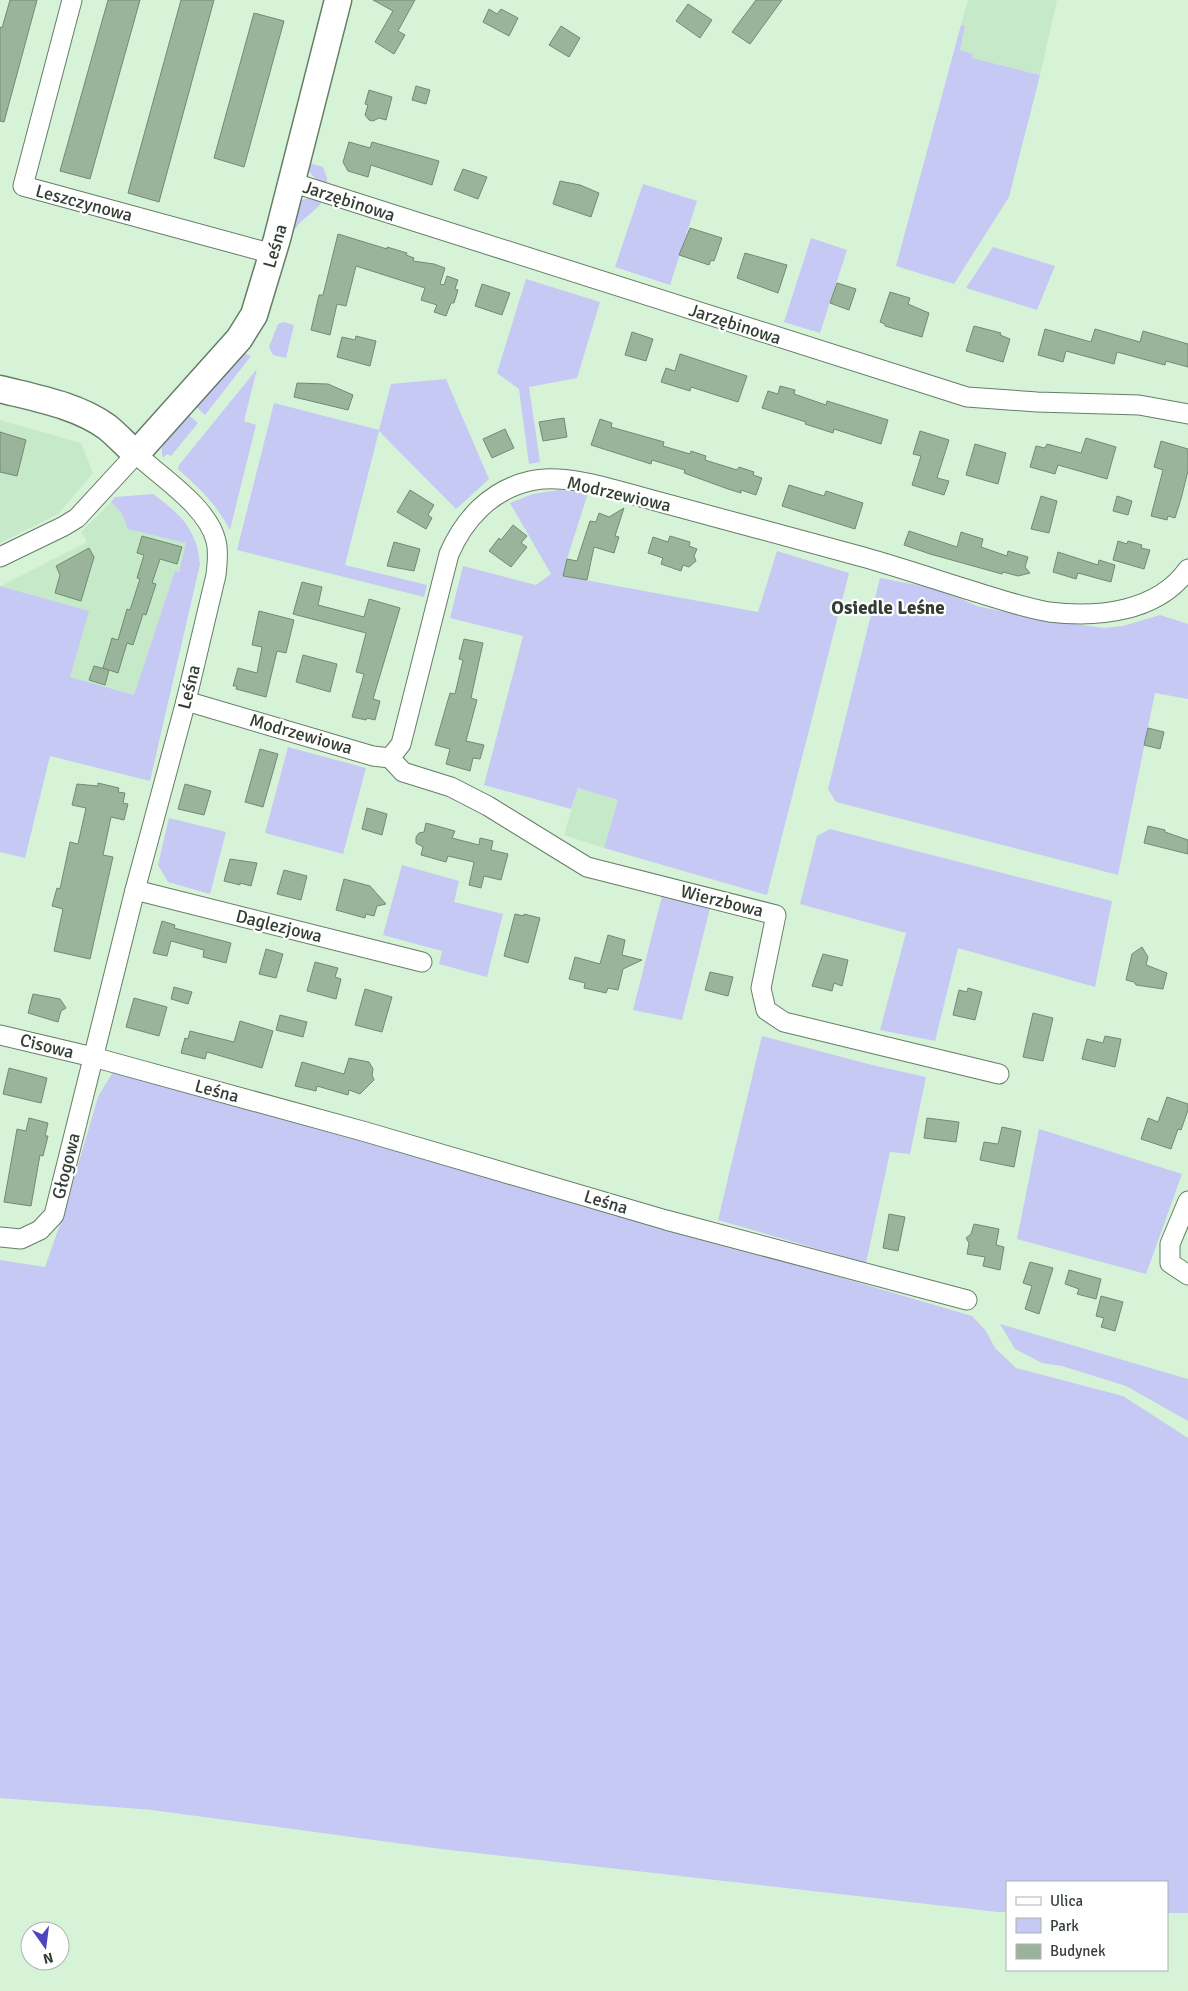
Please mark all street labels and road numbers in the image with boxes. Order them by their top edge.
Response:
street label: Jarzębinowa [300,176,398,226]
street label: Leszczynowa [33,179,135,227]
street label: Leśna [258,221,292,271]
street label: Jarzębinowa [686,299,784,349]
street label: Modrzewiowa [565,471,673,517]
street label: Leśna [173,663,205,711]
street label: Modrzewiowa [247,709,355,759]
street label: Wierzbowa [678,880,766,922]
street label: Daglezjowa [233,905,325,947]
street label: Cisowa [18,1029,76,1063]
street label: Leśna [193,1075,241,1107]
street label: Głogowa [47,1131,85,1201]
street label: Leśna [581,1185,631,1219]

